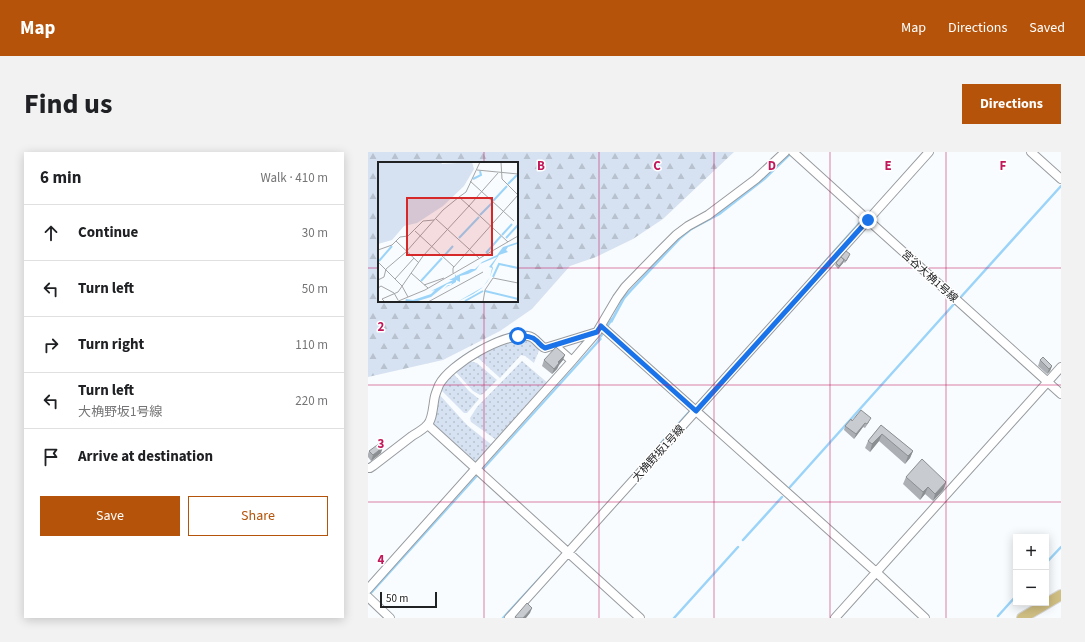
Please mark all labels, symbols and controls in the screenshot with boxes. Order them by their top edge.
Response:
text: Map [20,15,55,42]
text: Map [901,18,926,38]
text: Directions [948,18,1007,38]
text: Saved [1029,18,1065,38]
text: Find us [24,84,112,124]
button: Directions [962,84,1061,124]
text: B [537,157,545,175]
text: C [653,157,661,175]
text: D [768,157,776,175]
text: E [884,157,892,175]
text: F [1000,157,1007,175]
inset map [378,162,518,302]
text: 6 min [40,166,81,190]
text: Walk · 410 m [260,169,328,187]
route end [859,211,877,229]
icon: ahead [40,222,62,244]
text: Continue [78,222,138,243]
text: 30 m [302,224,328,242]
street label: 宮谷大桷1号線 [898,247,961,306]
icon: left [40,278,62,300]
text: Turn left [78,278,134,299]
text: 50 m [302,280,328,298]
text: 2 [378,318,385,336]
route start [509,327,527,345]
icon: right [40,334,62,356]
text: Turn right [78,334,144,355]
text: 110 m [295,336,328,354]
text: Turn left [78,380,134,401]
icon: left [40,390,62,412]
text: 220 m [295,392,328,410]
text: 大桷野坂1号線 [78,403,162,421]
street label: 大桷野坂1号線 [629,422,688,485]
text: 3 [378,435,385,453]
icon: arrive [40,446,62,468]
text: Arrive at destination [78,446,213,467]
button: Save [40,496,180,536]
button: Share [188,496,328,536]
map controls [1013,534,1049,606]
button: + [1013,534,1049,570]
text: 4 [378,551,385,569]
button: − [1013,570,1049,606]
scale bar [380,590,437,609]
text: 50 m [386,591,408,606]

